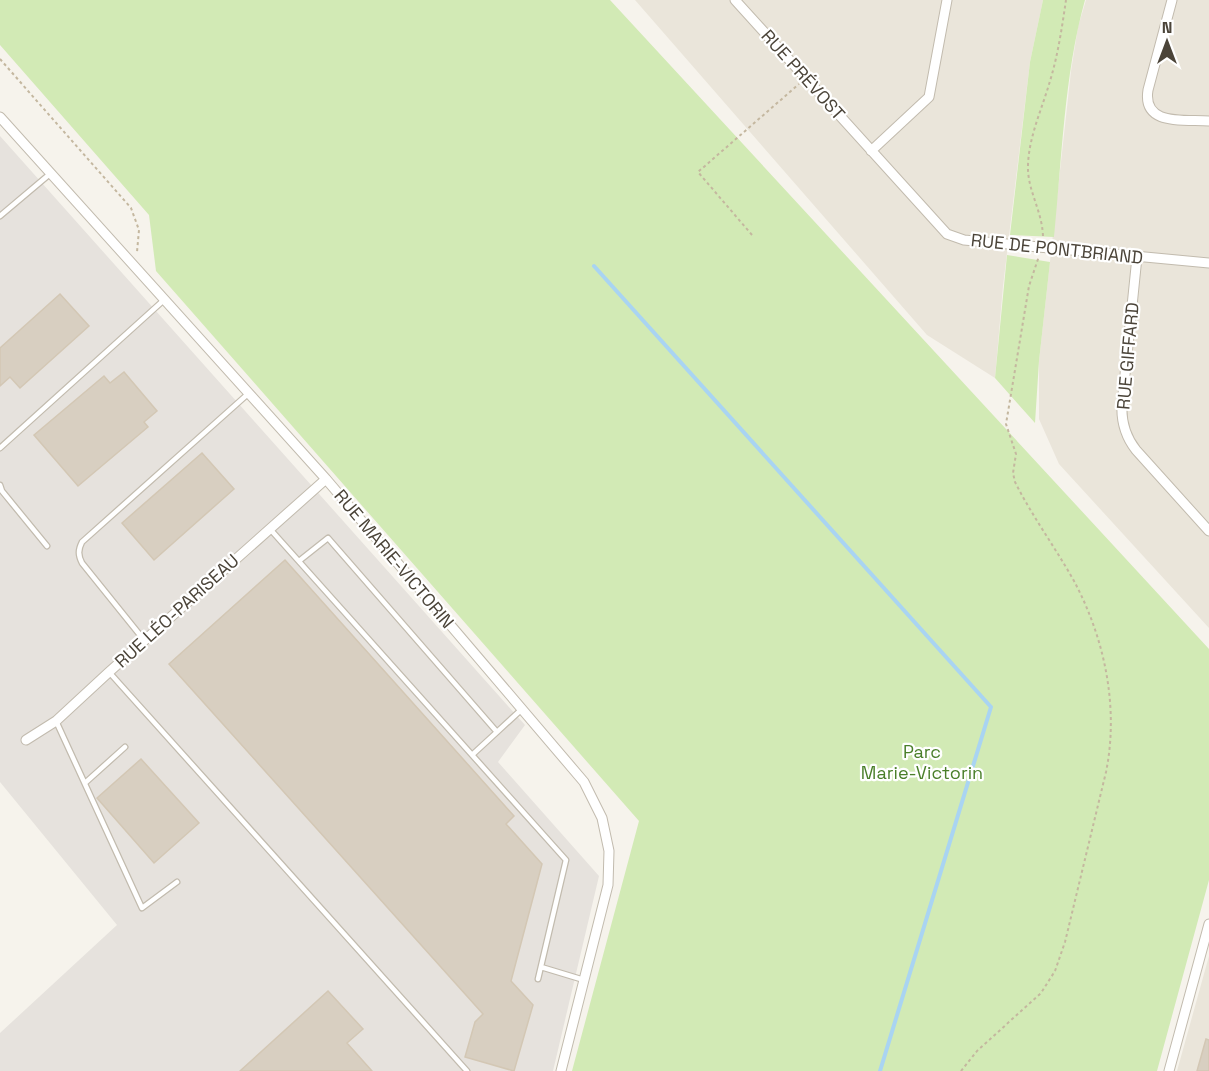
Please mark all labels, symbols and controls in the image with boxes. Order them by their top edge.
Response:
north arrow [1137,12,1197,72]
text: N [1162,17,1172,38]
street label: RUE PRÉVOST [757,24,850,125]
street label: RUE DE PONTBRIAND [970,228,1144,269]
street label: RUE GIFFARD [1111,301,1144,411]
street label: RUE MARIE-VICTORIN [329,484,459,633]
street label: RUE LÉO-PARISEAU [110,549,244,673]
park label: Parc Marie-Victorin [861,740,983,784]

